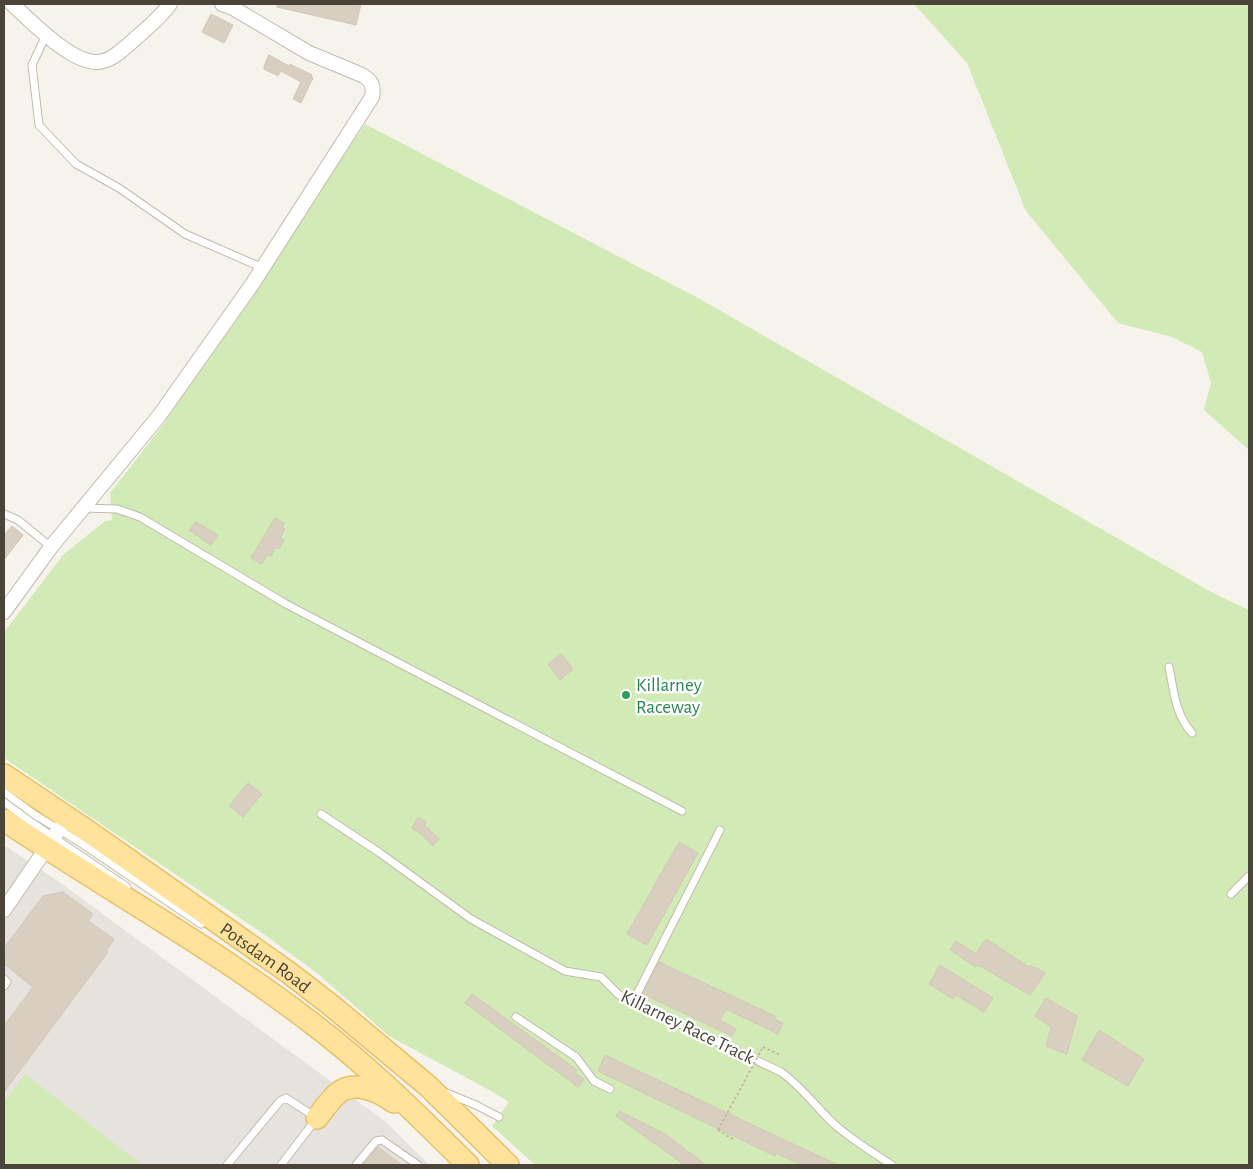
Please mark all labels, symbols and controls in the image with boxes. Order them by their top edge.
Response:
place label: Killarney Raceway [636,676,702,717]
marker: Killarney Raceway [620,689,632,701]
street label: Potsdam Road [216,920,314,997]
street label: Killarney Race Track [618,987,757,1068]

